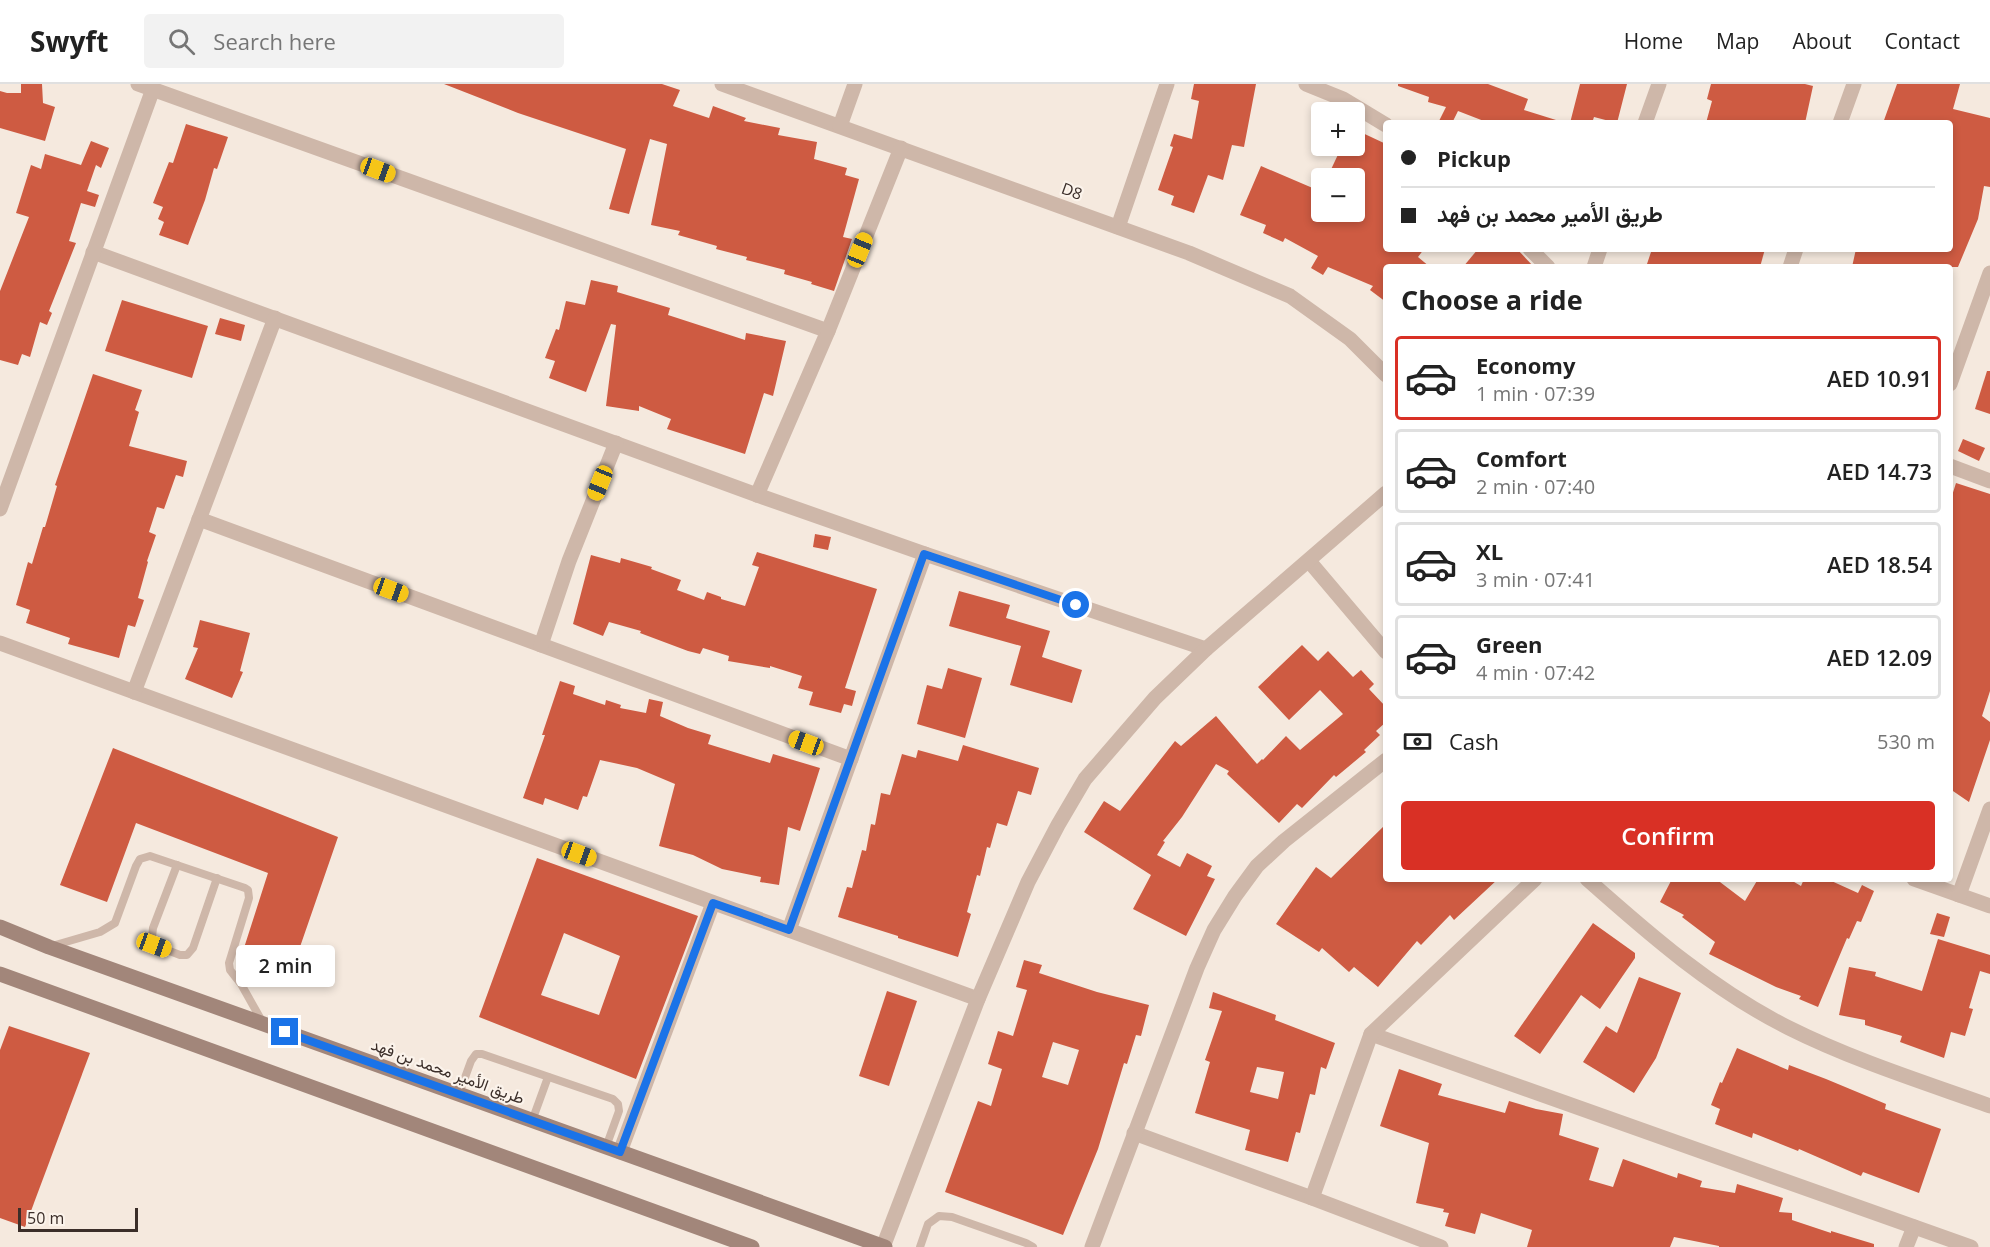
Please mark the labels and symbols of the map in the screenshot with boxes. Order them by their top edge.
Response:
car [358,155,398,185]
street label: D8 [1058,177,1086,205]
car [845,230,875,270]
car [585,463,615,503]
car [371,575,411,605]
route start [1062,591,1089,618]
car [786,728,826,758]
car [559,839,599,869]
car [134,930,174,960]
callout: 2 min [236,945,334,987]
route end [271,1018,298,1045]
street label: طريق الأمير محمد بن فهد [368,1033,528,1109]
scale bar [18,1205,138,1232]

